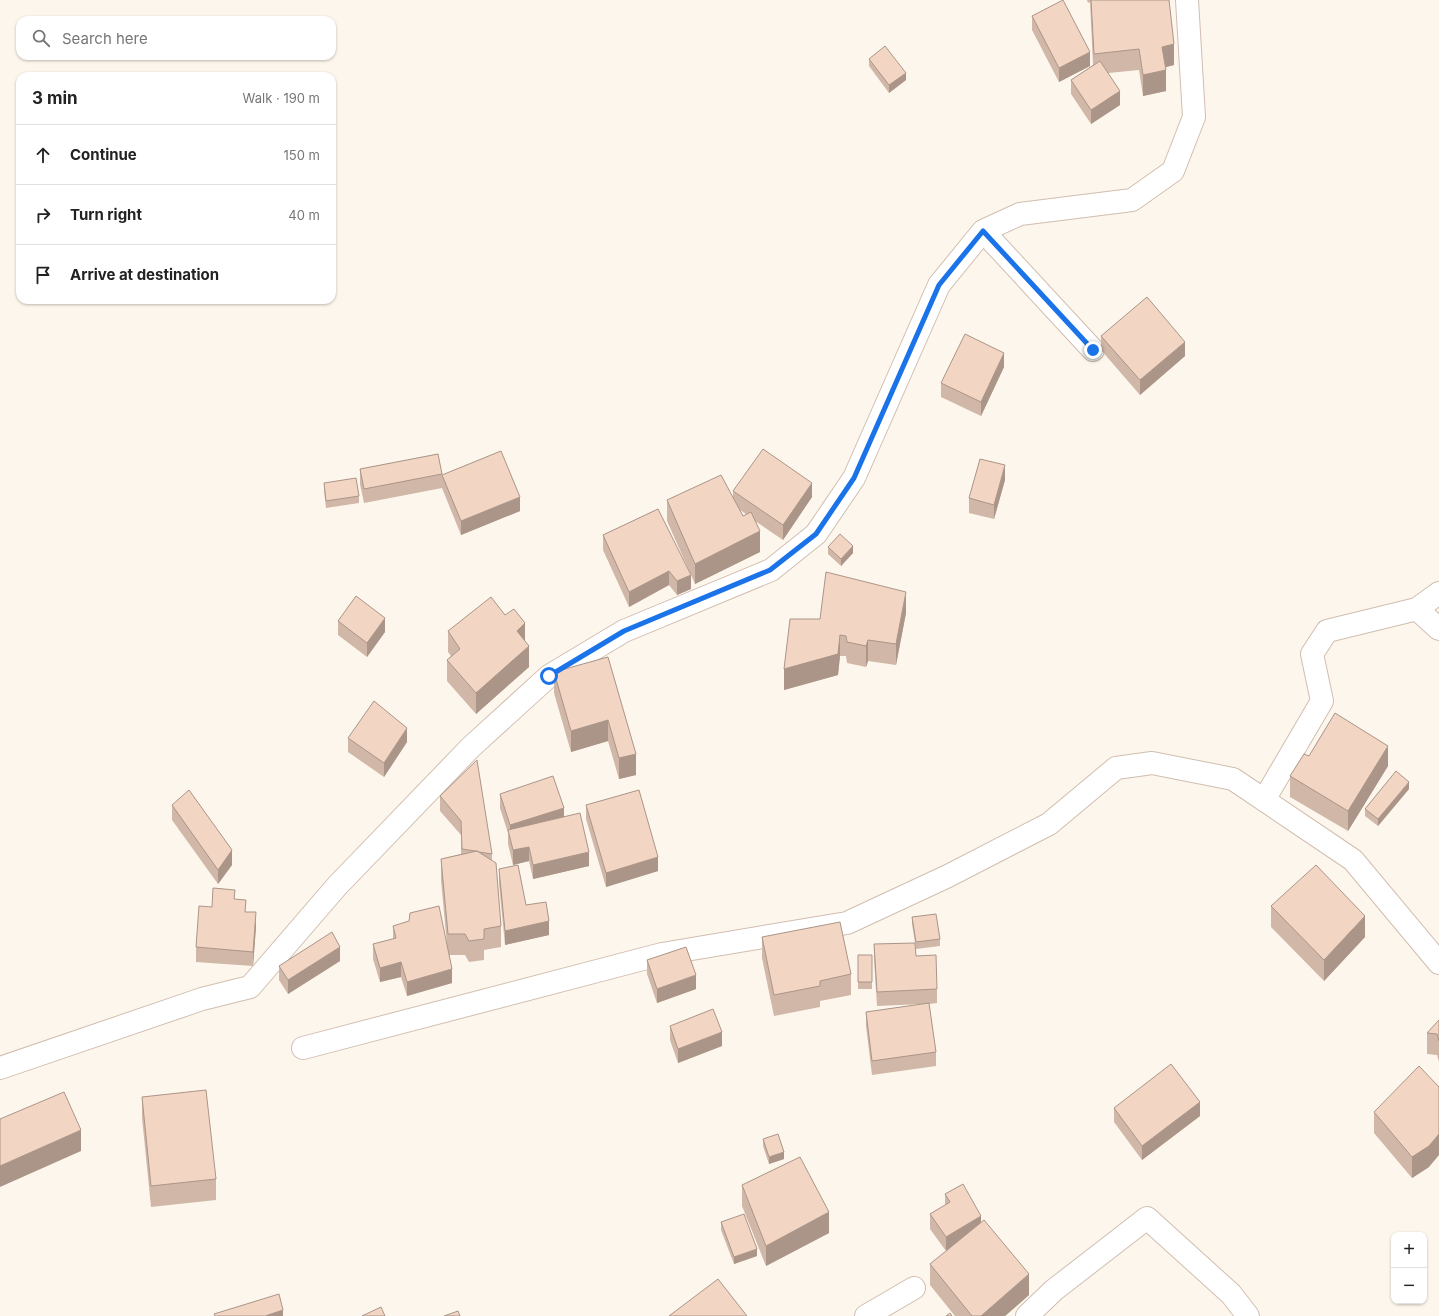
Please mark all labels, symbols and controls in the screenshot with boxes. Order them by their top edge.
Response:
search box [16,16,336,60]
icon: search [30,27,52,49]
text: Search here [62,29,148,48]
text: 3 min [32,88,78,108]
text: Walk · 190 m [243,90,320,106]
icon: ahead [32,144,54,166]
text: Continue [70,145,137,164]
text: 150 m [284,147,320,163]
icon: right [32,204,54,226]
text: Turn right [70,205,142,224]
text: 40 m [288,207,320,223]
icon: arrive [32,264,54,286]
text: Arrive at destination [70,265,219,284]
route end [1084,341,1102,359]
route start [540,667,558,685]
map controls [1391,1232,1427,1304]
button: + [1391,1232,1427,1268]
button: − [1391,1268,1427,1304]

